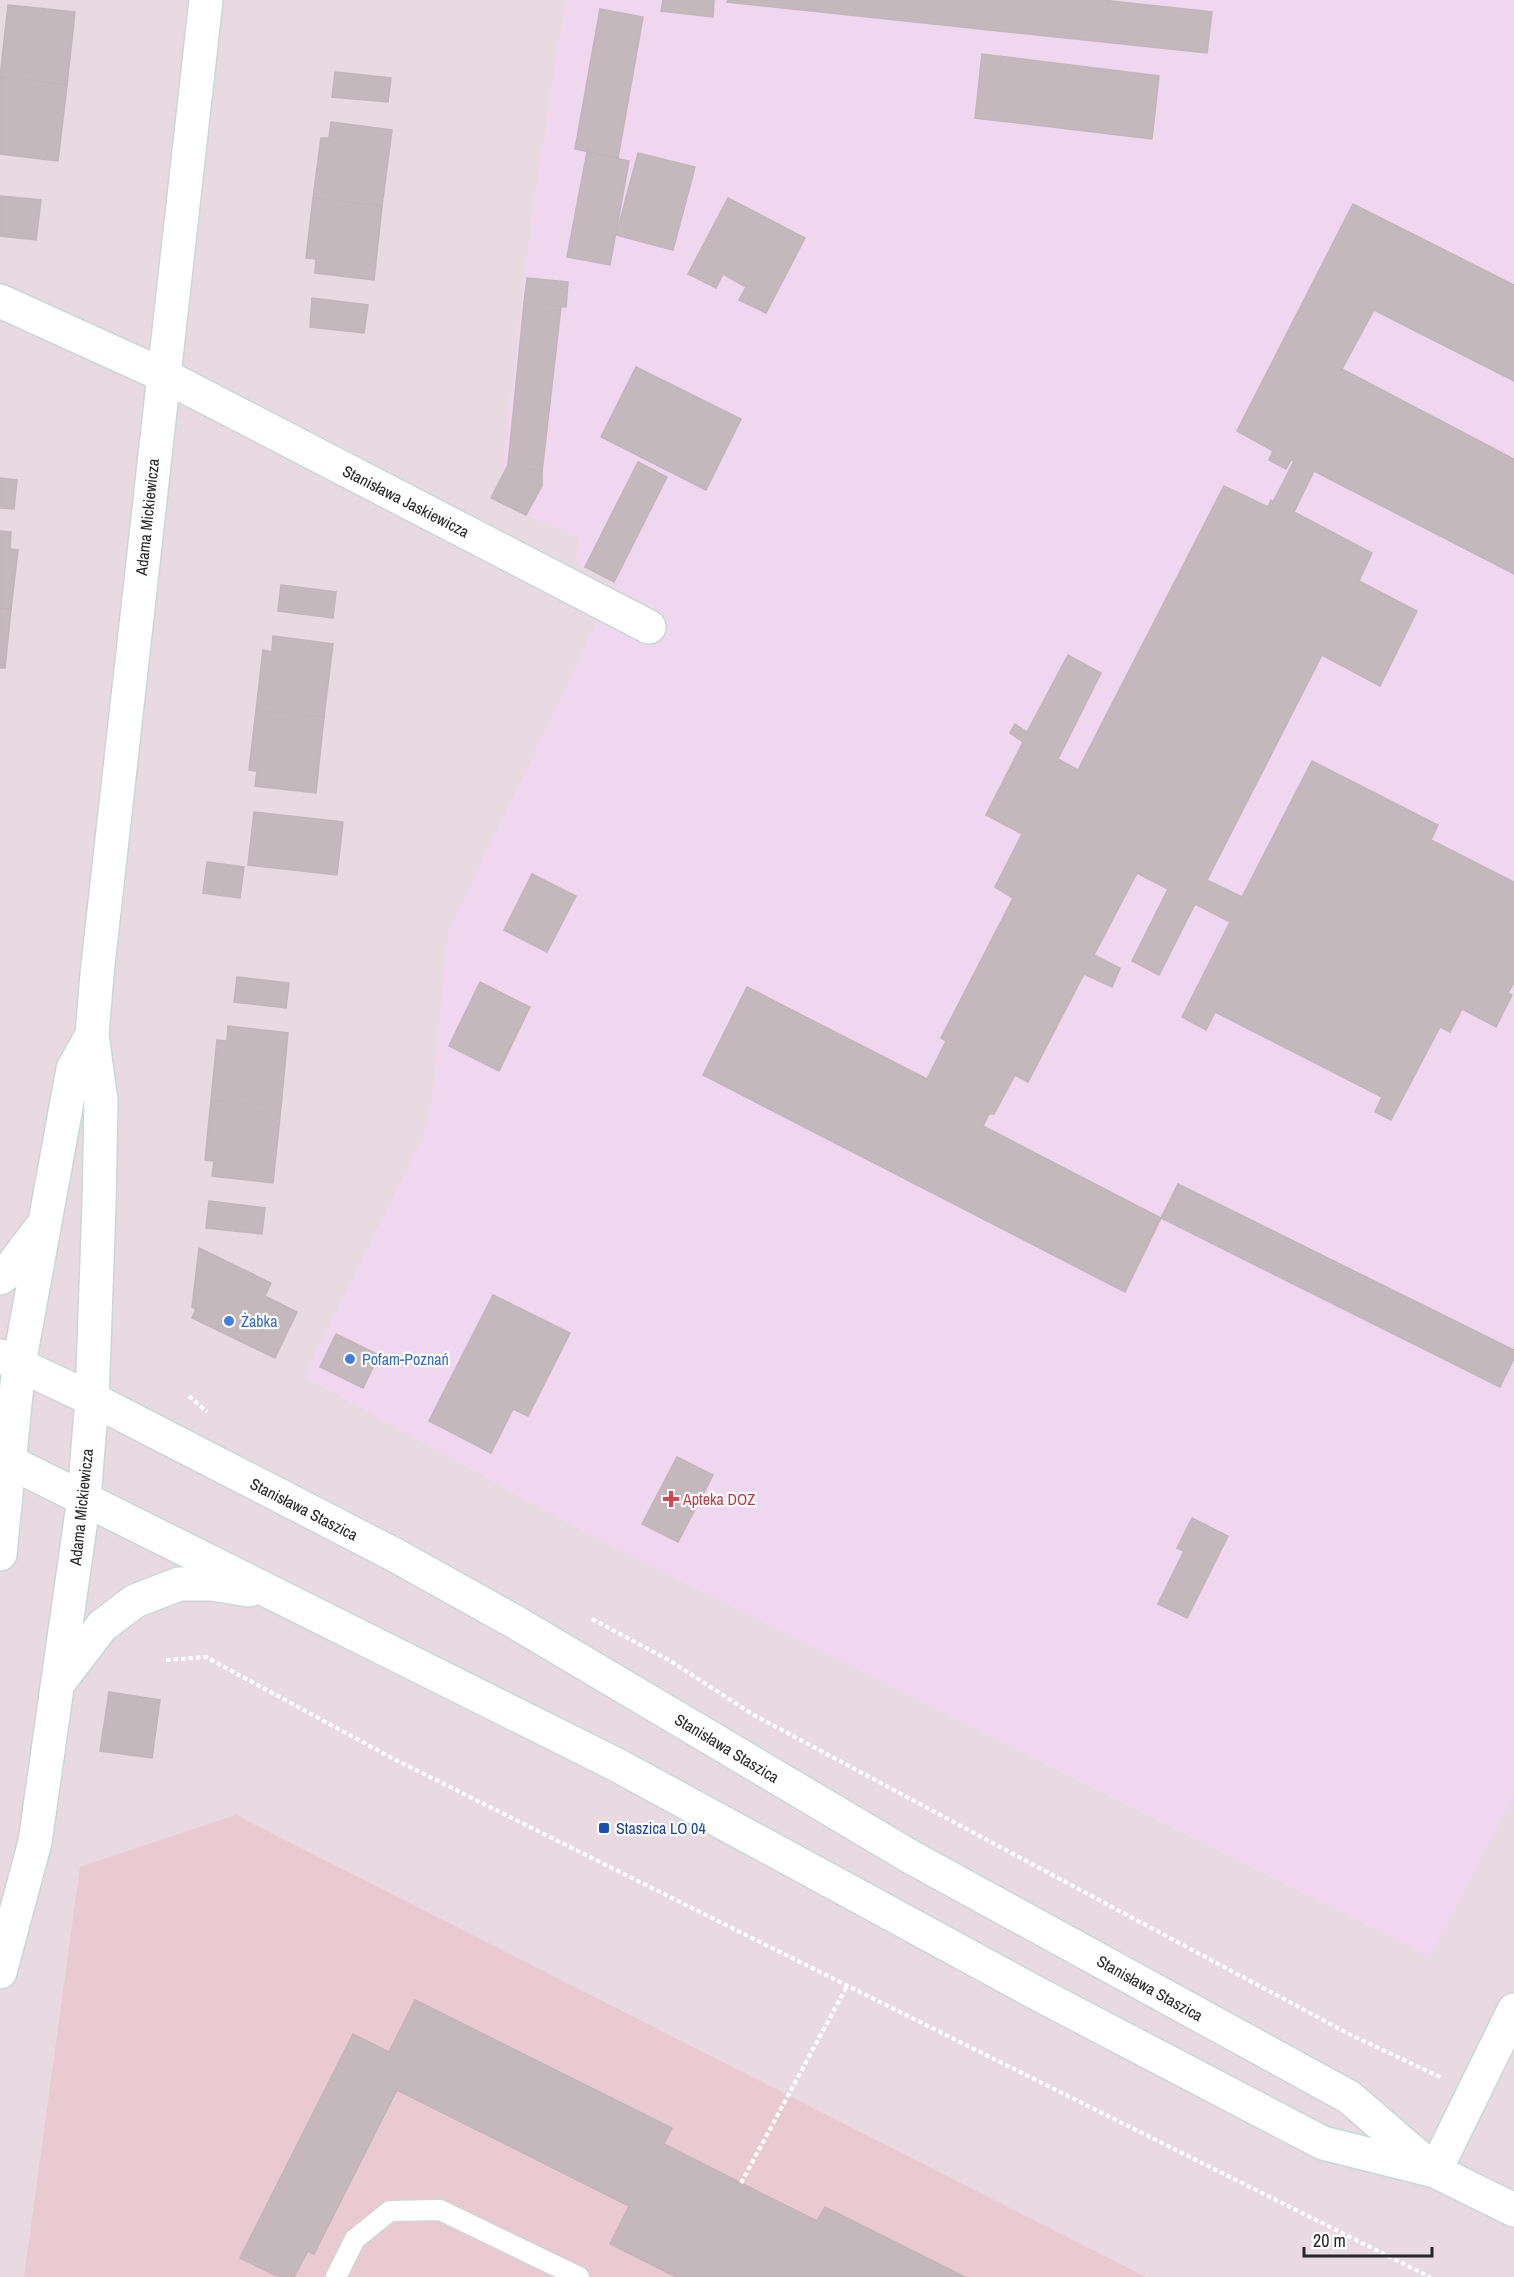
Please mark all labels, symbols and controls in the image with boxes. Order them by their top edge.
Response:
street label: Adama Mickiewicza [130,457,164,578]
street label: Stanisława Jaskiewicza [339,460,474,543]
place label: Żabka [241,1310,278,1332]
marker: Żabka [222,1314,236,1328]
place label: Pofam-Poznań [362,1348,449,1370]
marker: Pofam-Poznań [343,1352,357,1366]
street label: Adama Mickiewicza [64,1447,98,1568]
street label: Stanisława Staszica [246,1472,362,1546]
place label: Apteka DOZ [682,1488,755,1510]
marker: Apteka DOZ [664,1492,678,1506]
street label: Stanisława Staszica [671,1708,784,1788]
place label: Staszica LO 04 [616,1817,706,1839]
marker: Staszica LO 04 [597,1821,611,1835]
street label: Stanisława Staszica [1093,1950,1208,2027]
scale bar [1304,2220,1432,2258]
text: 20 m [1313,2228,1346,2253]

